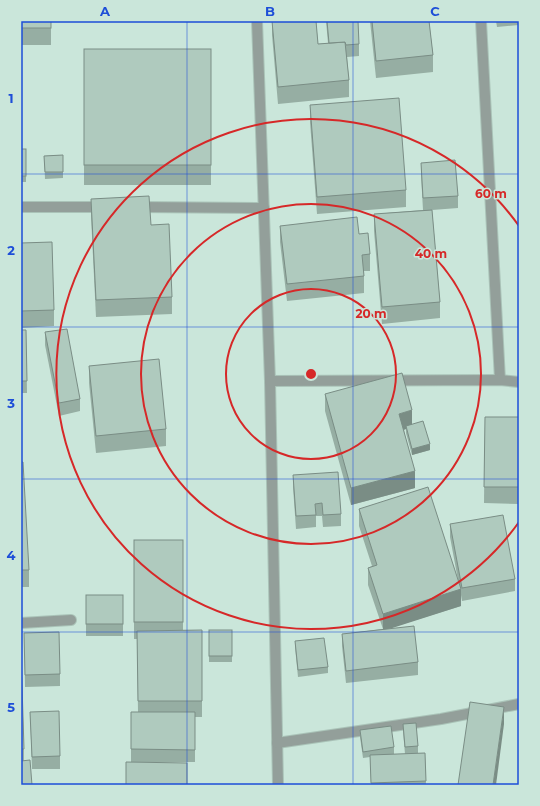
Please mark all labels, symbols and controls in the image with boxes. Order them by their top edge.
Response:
text: A [99,3,111,19]
text: B [265,3,275,19]
text: C [430,3,440,19]
text: 1 [8,90,14,106]
text: 60 m [475,186,507,201]
text: 2 [7,242,15,258]
text: 40 m [415,246,447,261]
text: 20 m [355,306,387,321]
centre of rings [304,367,318,381]
text: 3 [6,395,15,411]
text: 4 [7,547,16,563]
text: 5 [7,699,15,715]

